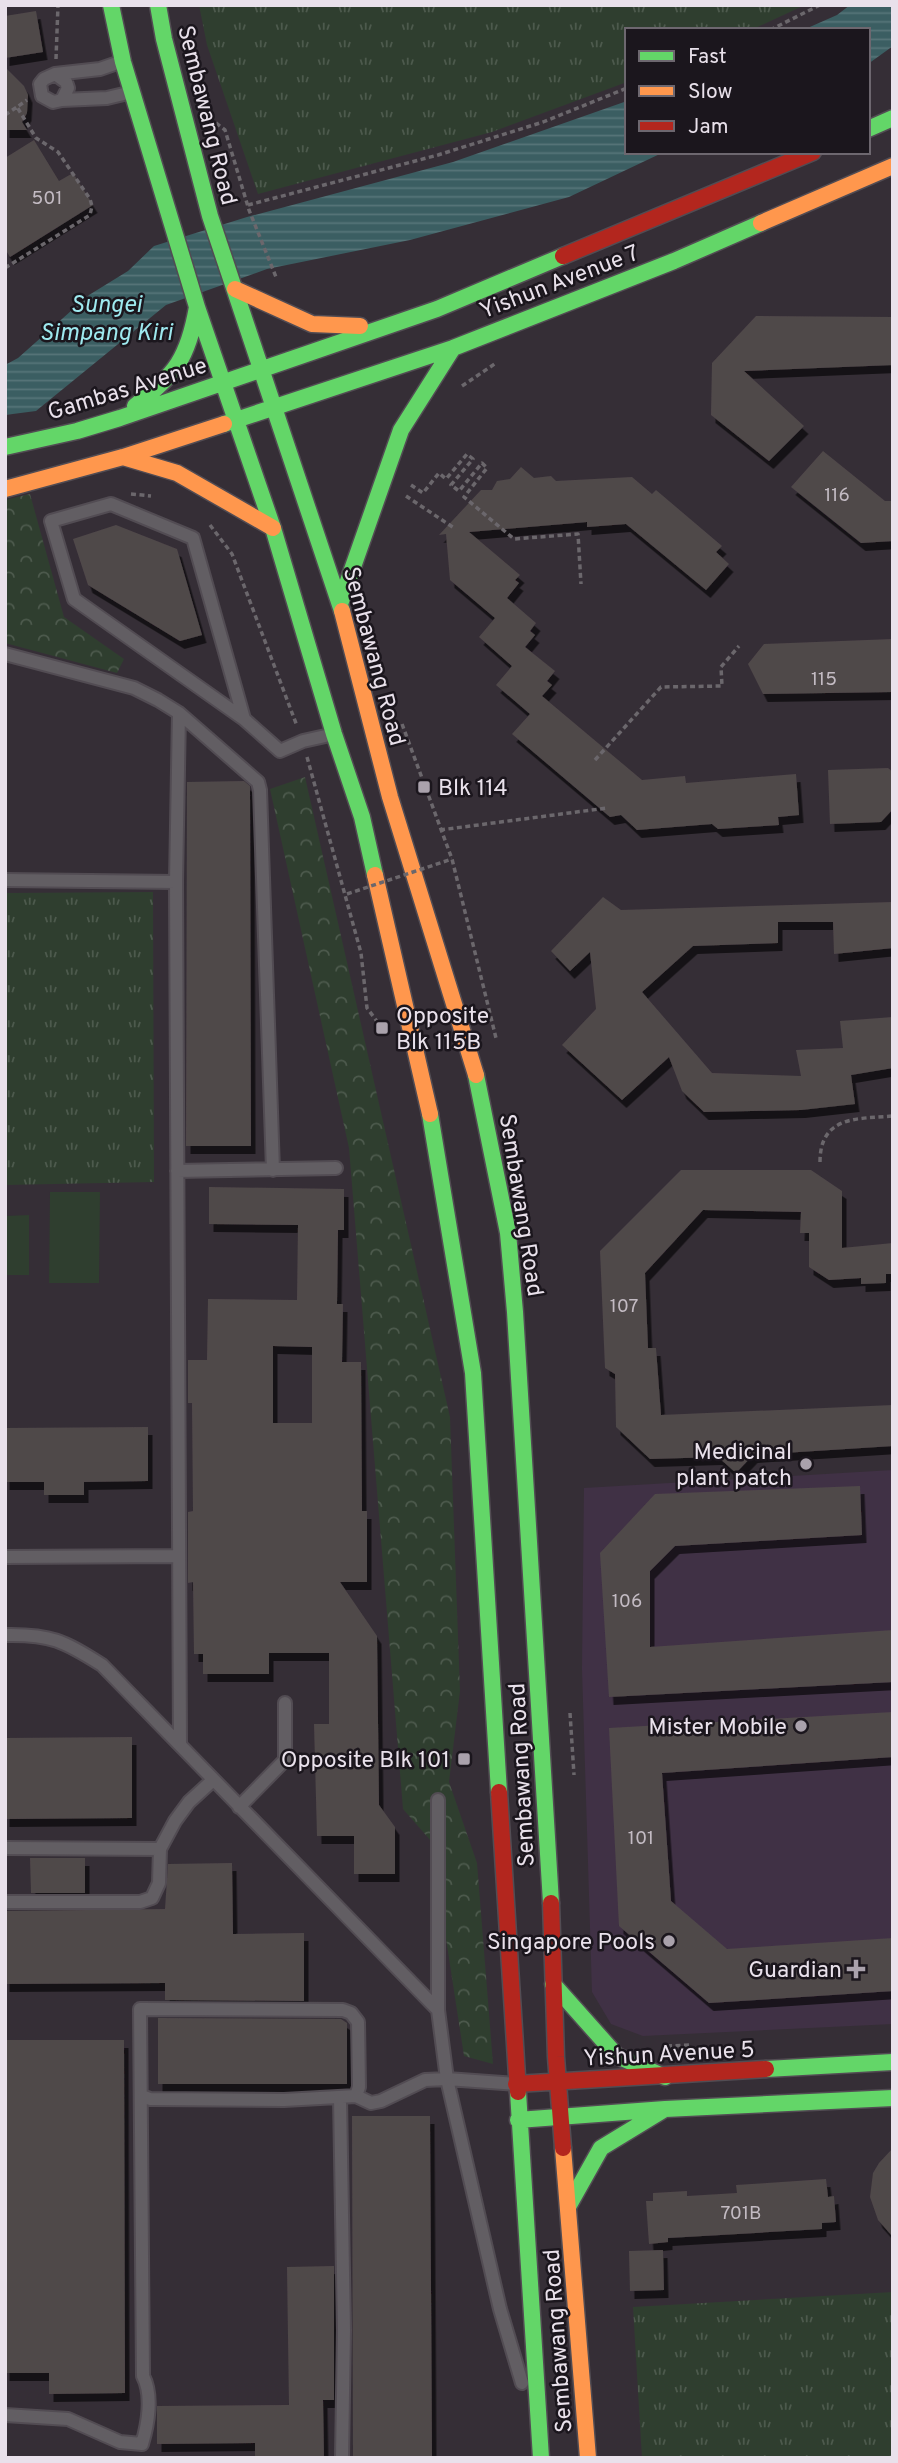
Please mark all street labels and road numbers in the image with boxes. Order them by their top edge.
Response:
street label: Sembawang Road [169,23,242,208]
street label: Yishun Avenue 7 [476,240,644,327]
street label: Gambas Avenue [44,352,211,428]
street label: Sembawang Road [335,564,410,749]
street label: Sembawang Road [491,1112,548,1299]
street label: Sembawang Road [504,1682,543,1868]
street label: Yishun Avenue 5 [583,2037,755,2074]
street label: Sembawang Road [539,2248,580,2434]

